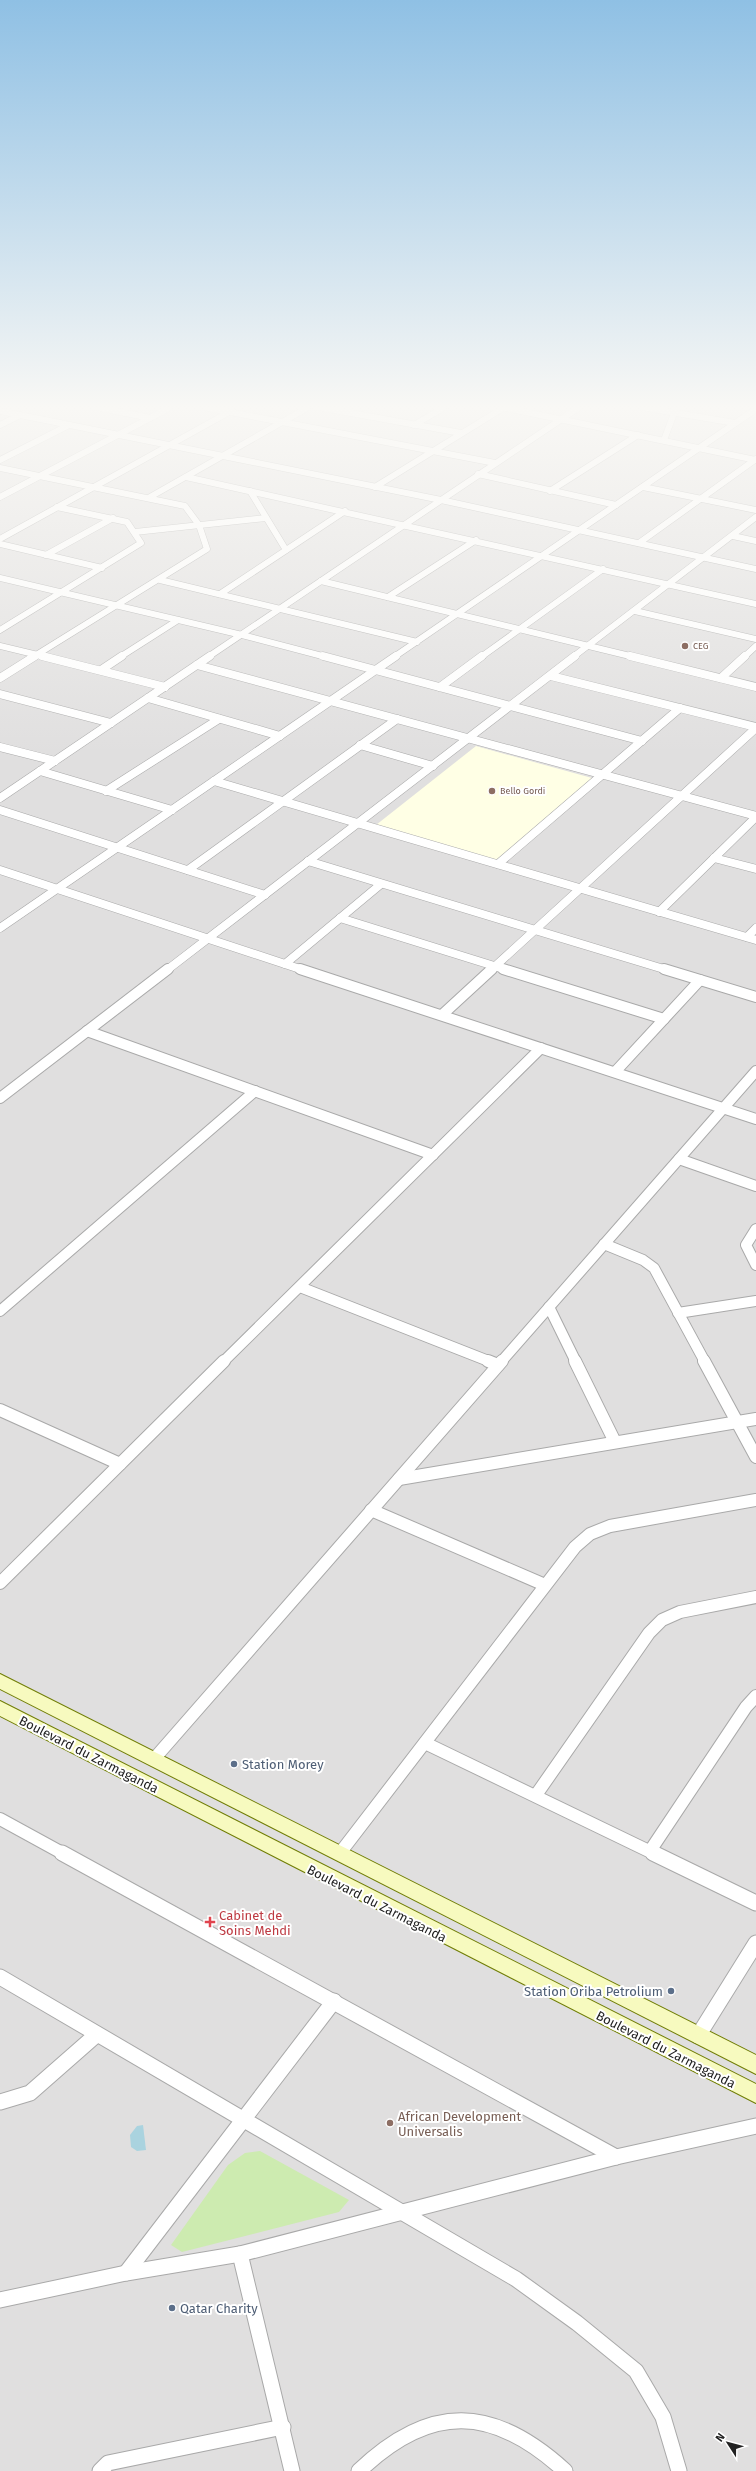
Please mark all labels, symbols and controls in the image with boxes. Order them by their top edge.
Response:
marker: CEG [680,641,690,651]
place label: CEG [693,641,709,651]
marker: Bello Gordi [487,786,497,796]
place label: Bello Gordi [500,786,545,796]
street label: Boulevard du Zarmaganda [17,1713,161,1796]
place label: Station Morey [242,1757,324,1772]
marker: Station Morey [229,1759,239,1769]
street label: Boulevard du Zarmaganda [305,1862,449,1945]
place label: Cabinet de Soins Mehdi [219,1908,291,1938]
marker: Cabinet de Soins Mehdi [204,1916,216,1928]
place label: Station Oriba Petrolium [524,1984,663,1999]
marker: Station Oriba Petrolium [666,1986,676,1996]
street label: Boulevard du Zarmaganda [594,2008,738,2091]
place label: African Development Universalis [398,2109,521,2139]
marker: African Development Universalis [385,2118,395,2128]
place label: Qatar Charity [180,2301,258,2316]
marker: Qatar Charity [167,2303,177,2313]
north arrow [708,2423,748,2463]
text: N [713,2431,728,2444]

